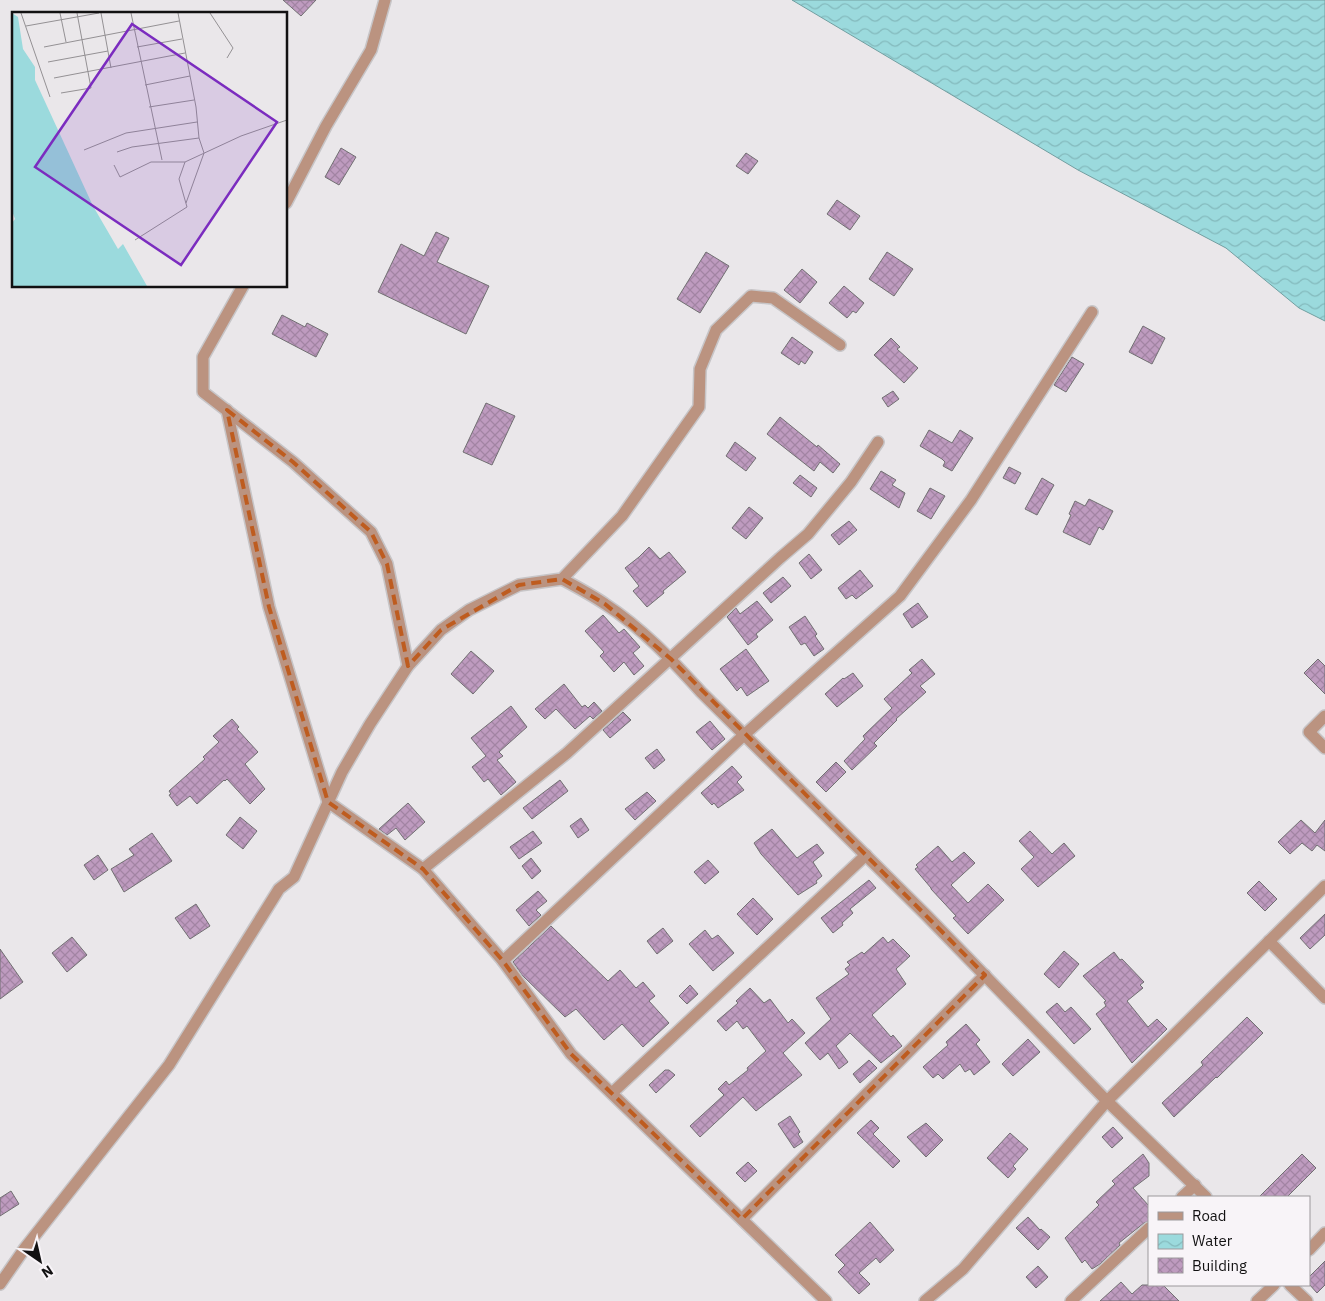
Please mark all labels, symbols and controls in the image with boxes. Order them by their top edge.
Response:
inset map [12,12,288,288]
legend [1148,1196,1310,1286]
text: Road [1192,1206,1227,1225]
text: Water [1192,1231,1233,1250]
north arrow [15,1236,65,1286]
text: Building [1192,1256,1247,1275]
text: N [38,1261,57,1282]

